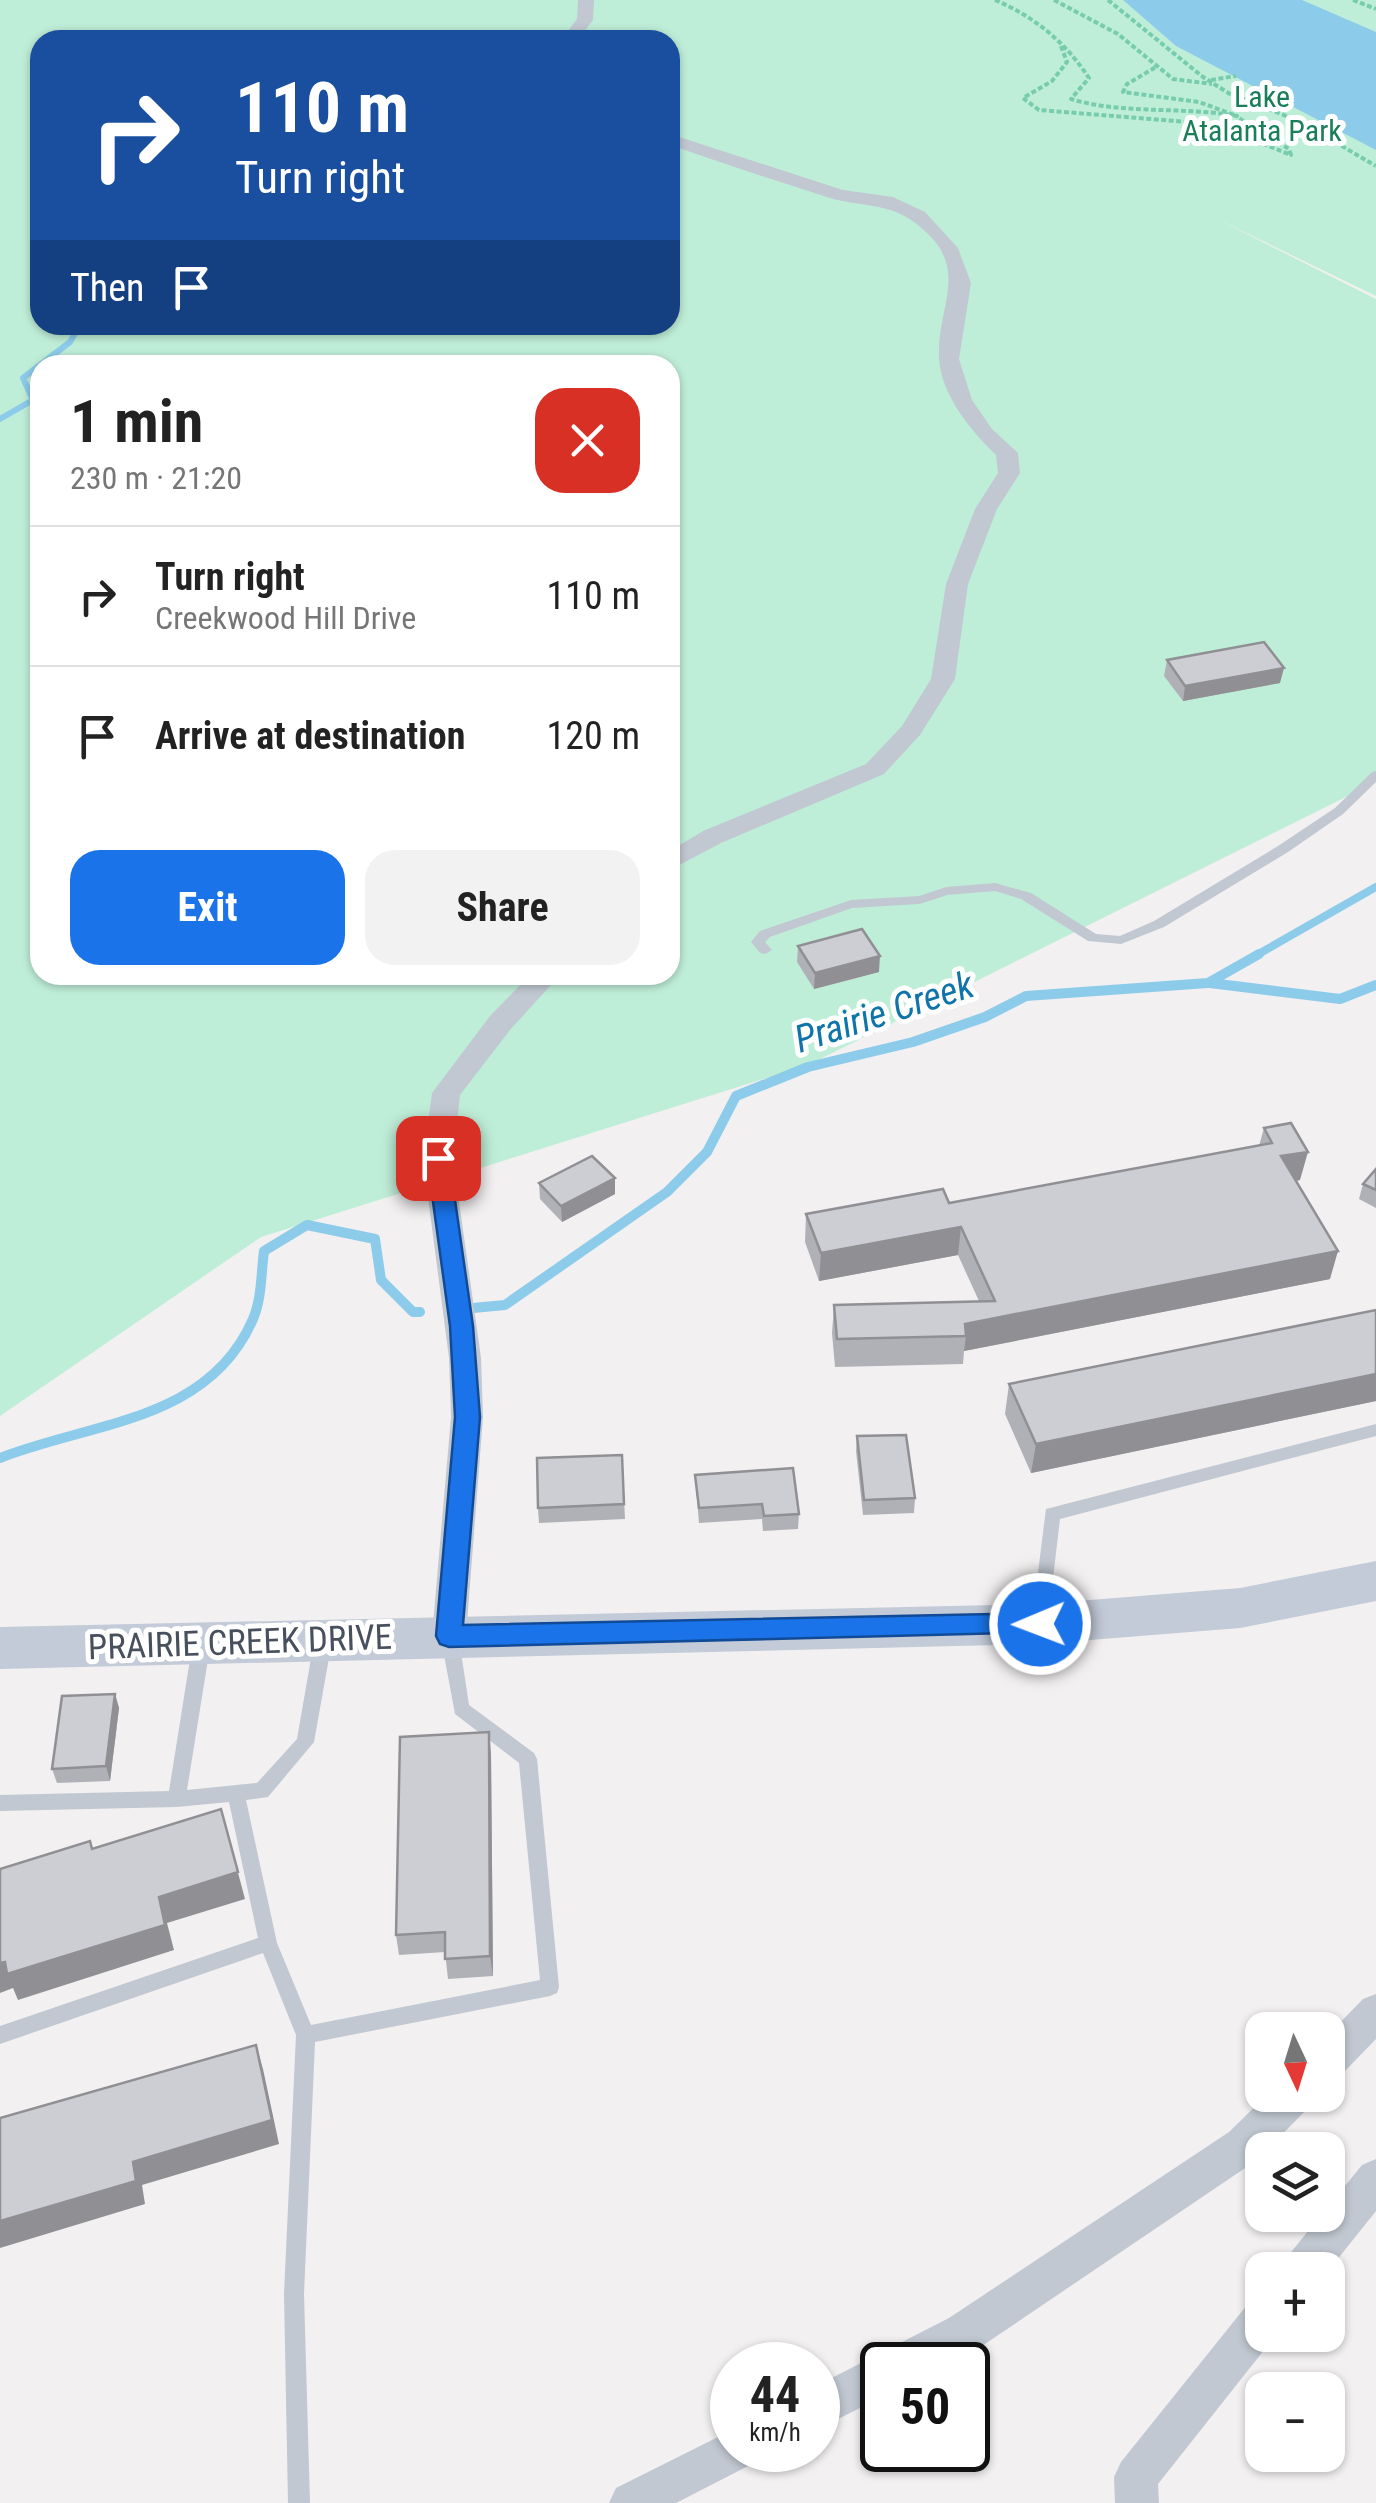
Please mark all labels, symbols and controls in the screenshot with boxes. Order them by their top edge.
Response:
text: 110 m [235,67,409,149]
icon: right [70,70,200,200]
park label: Lake Atalanta Park [1182,79,1342,148]
text: Turn right [235,151,405,204]
icon: arrive [164,260,219,315]
text: Then [70,266,144,310]
text: 1 min [70,386,203,457]
button: close [535,388,640,493]
text: 230 m · 21:20 [70,459,242,497]
text: Turn right [155,555,305,599]
icon: right [70,569,125,624]
text: 110 m [546,574,640,618]
text: Creekwood Hill Drive [155,599,416,637]
icon: arrive [70,709,125,764]
text: Arrive at destination [155,714,465,758]
text: 120 m [546,714,640,758]
button: Exit [70,850,345,965]
button: Share [365,850,640,965]
water label: Prairie Creek [789,962,980,1062]
pin [396,1116,481,1201]
icon: arrive [411,1131,466,1186]
position arrow [988,1572,1092,1676]
street label: PRAIRIE CREEK DRIVE [87,1617,393,1668]
north arrow [1245,2012,1345,2112]
map controls [1245,2012,1345,2472]
button: layers [1245,2132,1345,2232]
button: + [1245,2252,1345,2352]
speed limit sign: 50 [860,2342,990,2472]
text: 44 [750,2366,800,2424]
button: − [1245,2372,1345,2472]
text: km/h [749,2418,801,2447]

